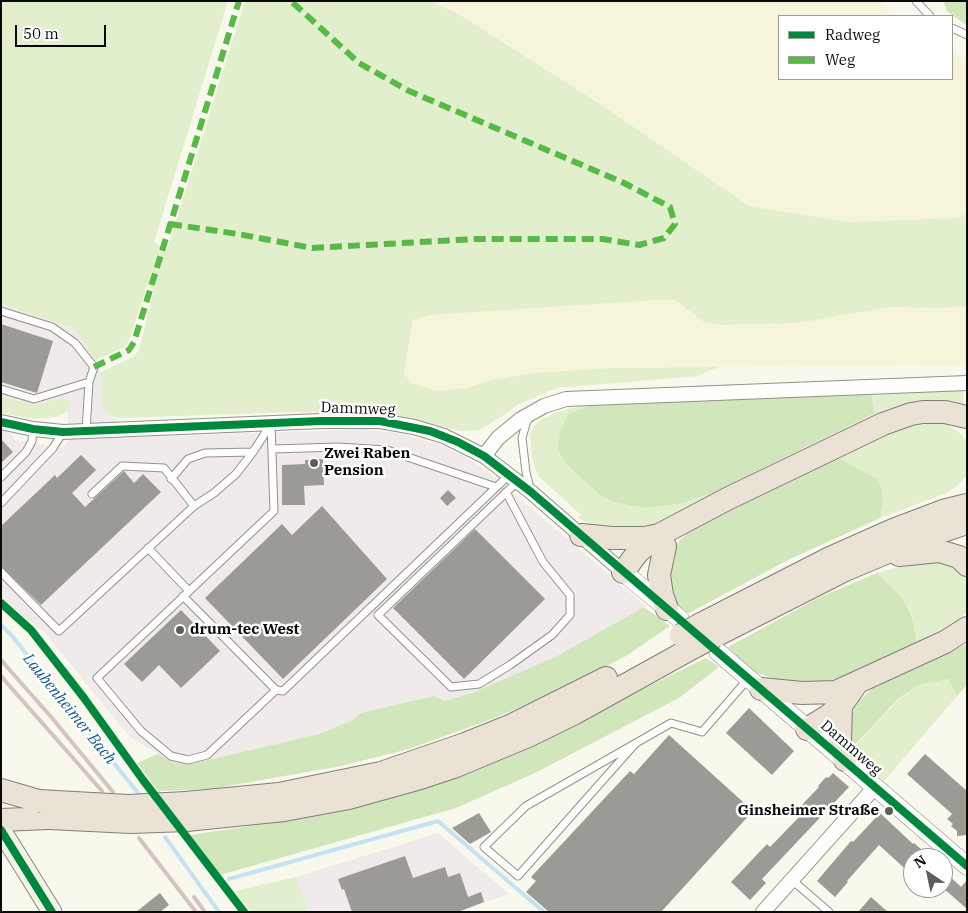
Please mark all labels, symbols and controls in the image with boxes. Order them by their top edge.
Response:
scale bar [18,15,109,47]
legend [778,15,953,80]
text: 50 m [23,24,59,43]
text: Radweg [825,25,880,44]
text: Weg [825,50,855,69]
street label: Dammweg [320,399,396,419]
place label: Zwei Raben Pension [324,445,411,480]
marker: Zwei Raben Pension [308,457,320,469]
place label: drum-tec West [190,621,299,639]
marker: drum-tec West [174,624,186,636]
water label: Laubenheimer Bach [19,650,119,768]
street label: Dammweg [817,717,885,779]
place label: Ginsheimer Straße [737,802,879,820]
marker: Ginsheimer Straße [883,805,895,817]
north arrow [903,848,953,898]
text: N [911,851,930,872]

